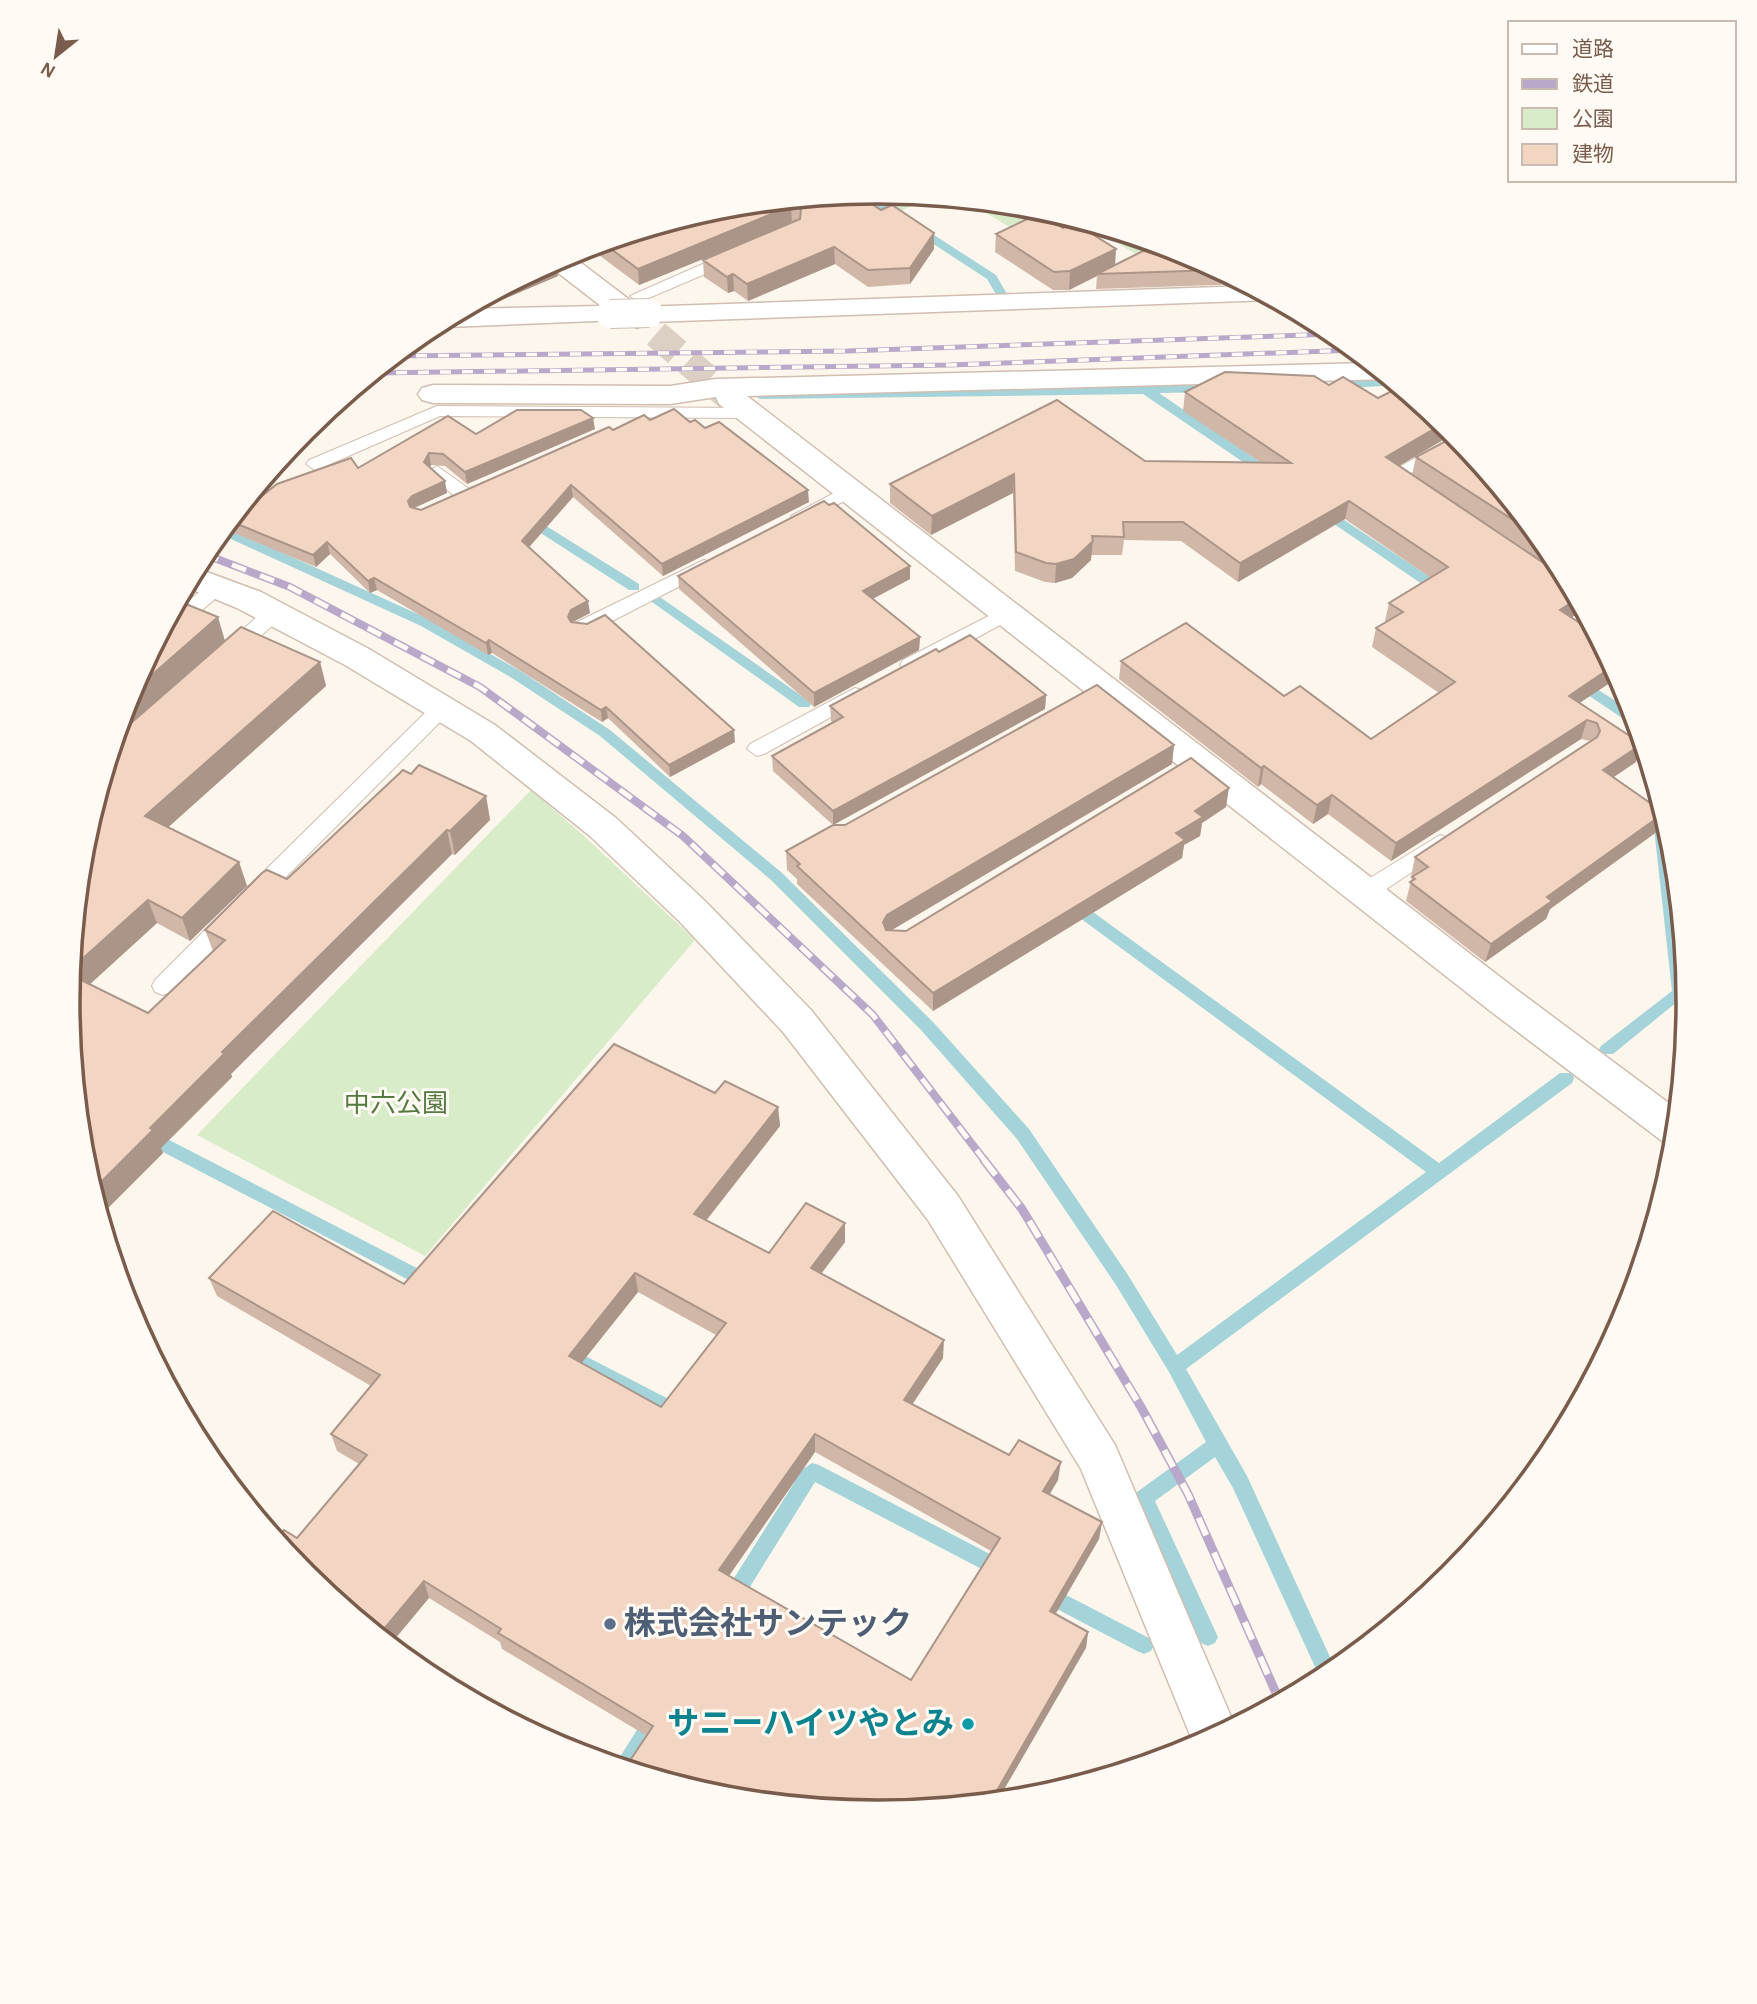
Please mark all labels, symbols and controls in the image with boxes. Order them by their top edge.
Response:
north arrow [21,21,91,91]
legend [1508,21,1736,182]
text: 道路 [1572,38,1614,60]
text: N [38,58,59,81]
text: 鉄道 [1572,73,1614,95]
text: 公園 [1572,109,1614,130]
text: 建物 [1572,143,1614,165]
park label: 中六公園 [344,1090,448,1117]
place label: 株式会社サンテック [624,1606,912,1640]
marker: 株式会社サンテック [602,1616,618,1632]
place label: サニーハイツやとみ [667,1707,954,1740]
marker: サニーハイツやとみ [960,1716,976,1732]

